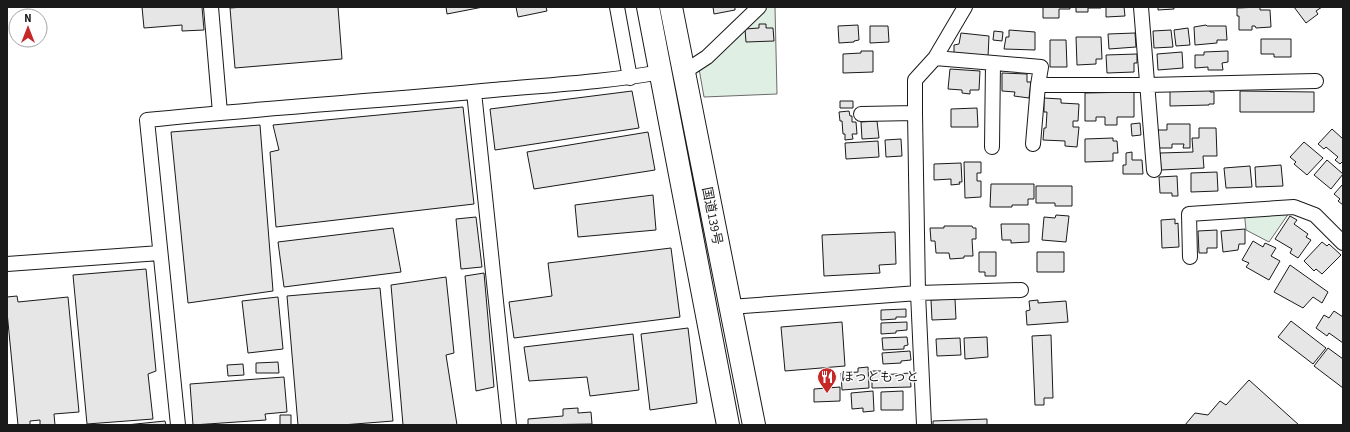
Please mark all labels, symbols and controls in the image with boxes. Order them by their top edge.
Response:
north arrow [8,8,48,48]
text: N [24,11,32,26]
street label: 国道139号 [698,186,726,246]
restaurant icon: ほっともっと [816,366,838,394]
place label: ほっともっと [841,368,919,386]

